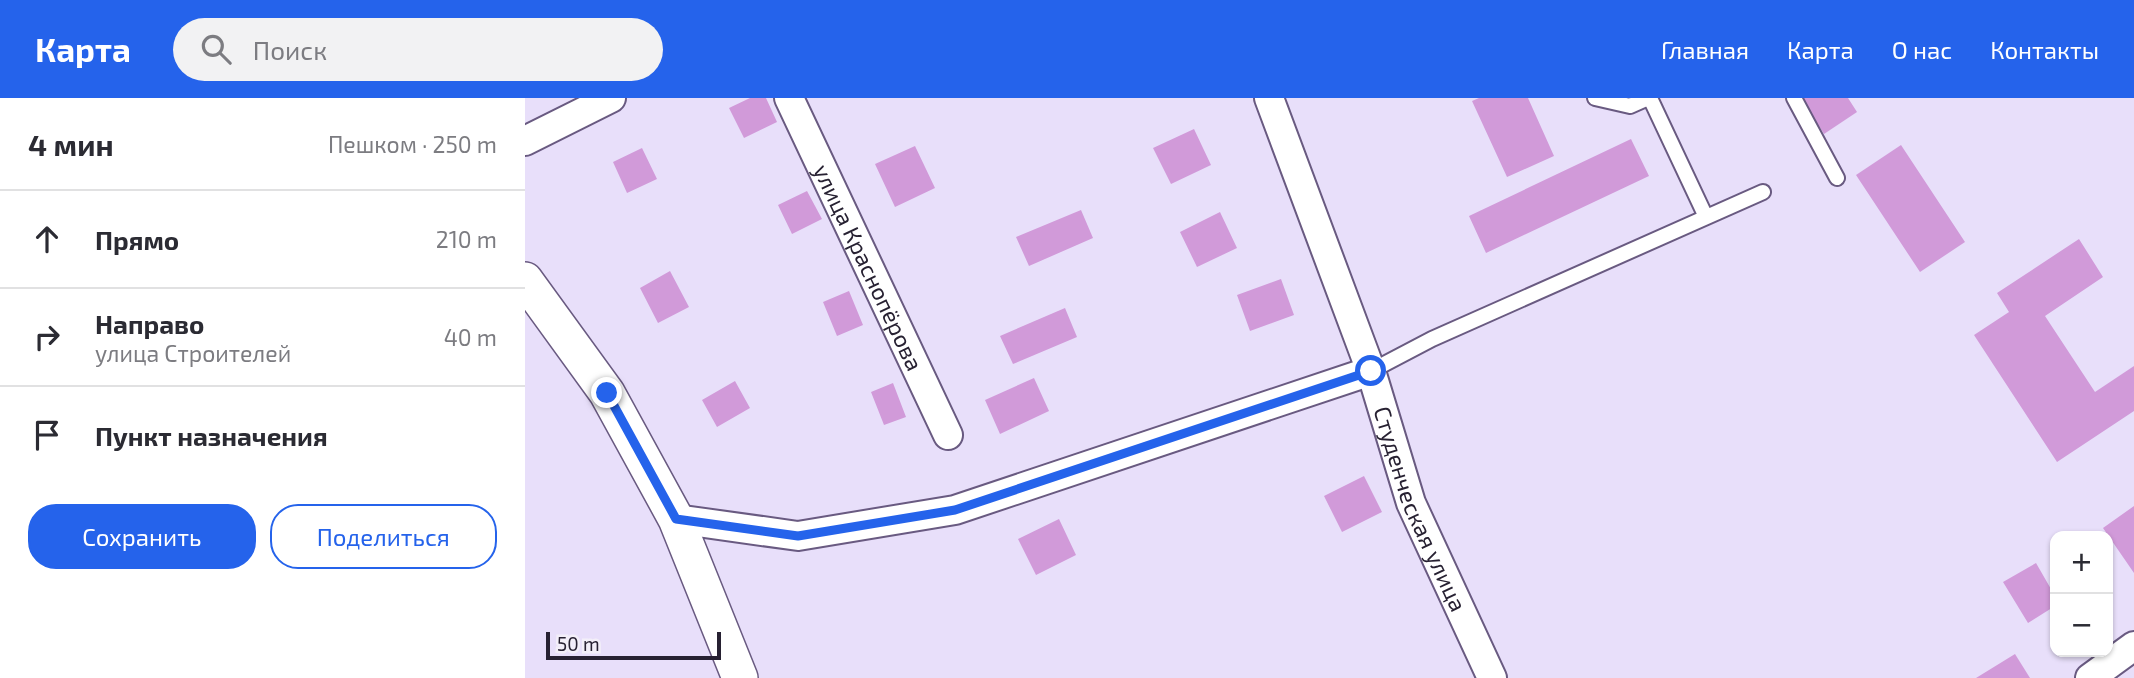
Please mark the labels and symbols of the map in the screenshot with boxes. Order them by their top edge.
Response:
street label: улица Краснопёрова [807,159,929,375]
route start [1355,355,1386,386]
route end [591,377,622,408]
street label: Студенческая улица [1369,403,1473,616]
scale bar [546,629,721,661]

